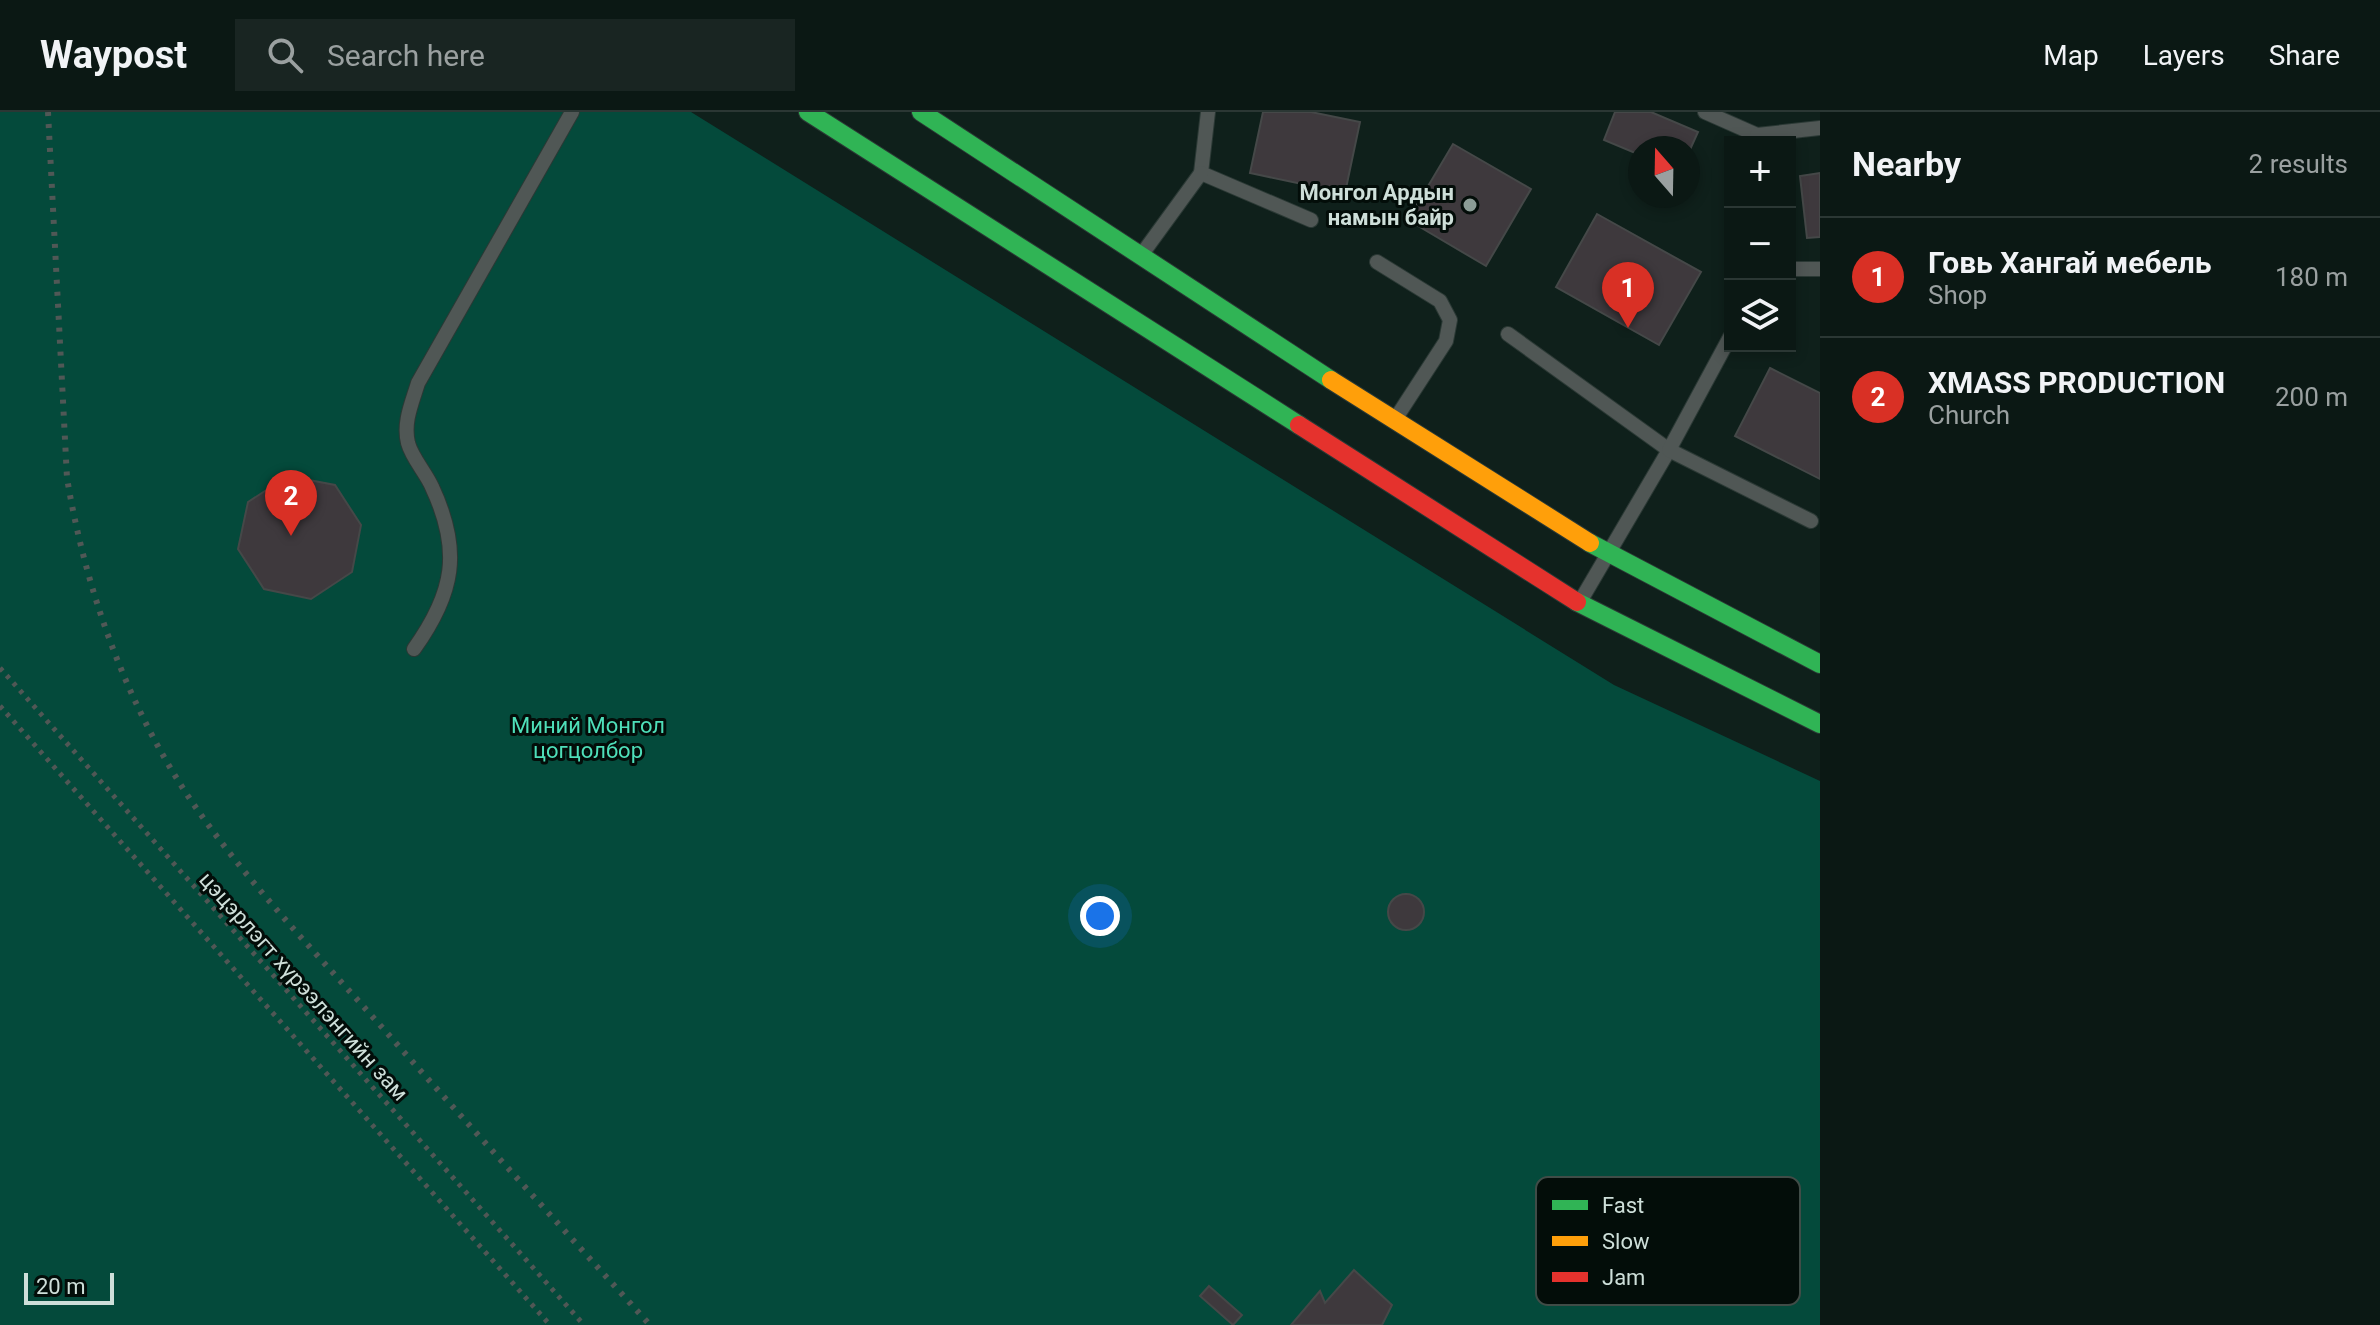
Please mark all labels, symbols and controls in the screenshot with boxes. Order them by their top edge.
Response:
search box [235,19,795,91]
text: Waypost [40,33,187,77]
icon: search [263,33,307,77]
text: Search here [327,38,485,73]
text: Map [2043,39,2099,72]
text: Layers [2143,39,2225,72]
text: Share [2269,39,2340,72]
north arrow [1628,136,1700,208]
map controls [1724,136,1796,352]
button: + [1724,136,1796,208]
text: Nearby [1852,144,1961,184]
text: 2 results [2249,149,2348,179]
place label: Монгол Ардын намын байр [1300,180,1454,230]
marker: Монгол Ардын намын байр [1461,196,1479,214]
button: − [1724,208,1796,280]
text: Говь Хангай мебель [1928,245,2211,280]
pin: 1 [1602,262,1654,328]
text: 1 [1871,262,1885,292]
text: 180 m [2275,262,2348,292]
button: layers [1724,280,1796,352]
text: Shop [1928,280,1987,310]
text: XMASS PRODUCTION [1928,365,2225,400]
text: 2 [1871,382,1885,412]
text: 200 m [2275,382,2348,412]
text: Church [1928,400,2010,430]
pin: 2 [265,470,317,536]
park label: Миний Монгол цогцолбор [511,713,665,763]
street label: цэцэрлэгт хүрээлэнгийн зам [194,867,413,1106]
your location [1080,896,1120,936]
legend [1536,1177,1800,1305]
text: Fast [1602,1193,1644,1218]
text: Slow [1602,1229,1650,1254]
text: Jam [1602,1265,1645,1290]
scale bar [24,1269,114,1305]
text: 20 m [36,1274,85,1299]

